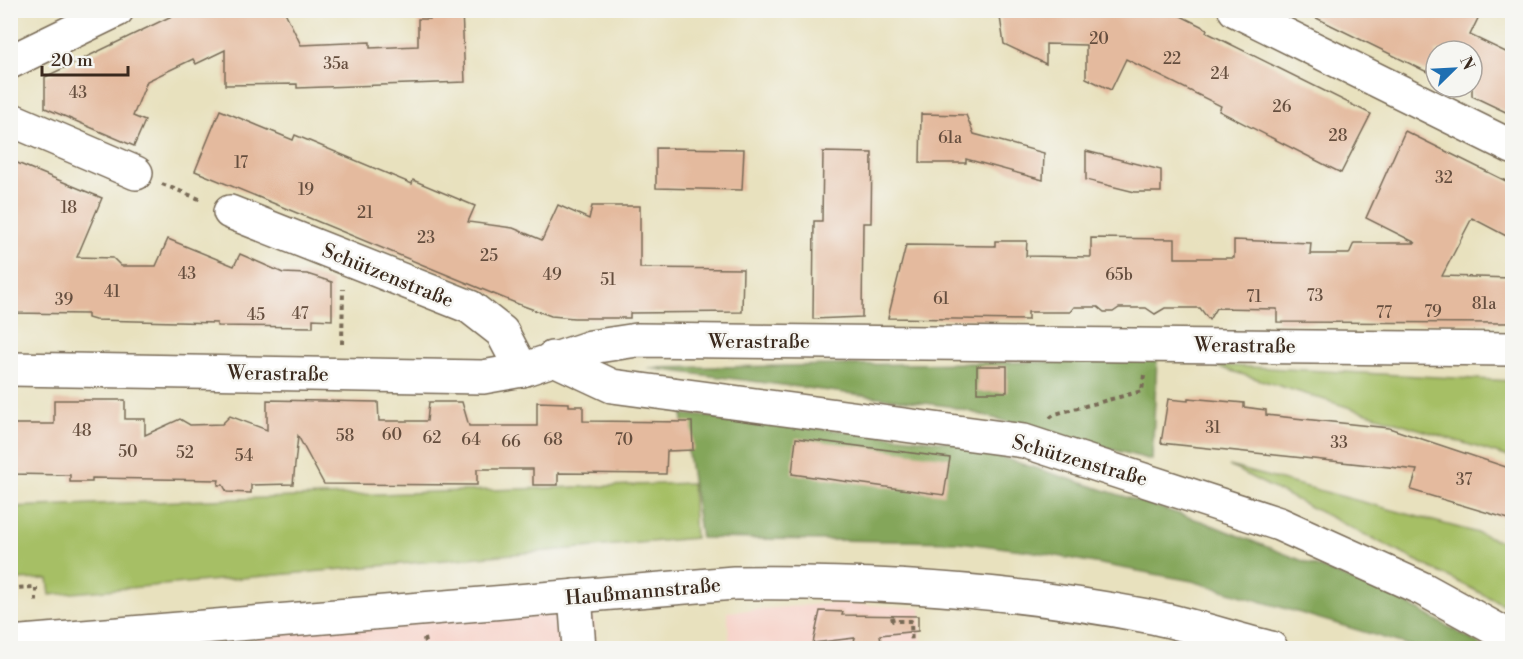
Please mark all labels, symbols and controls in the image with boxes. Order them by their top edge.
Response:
house number: 20 [1089,29,1109,49]
scale bar [42,39,128,77]
north arrow [1424,39,1484,99]
text: 20 m [51,49,93,72]
house number: 22 [1163,49,1181,69]
text: N [1455,53,1479,73]
house number: 35a [323,54,350,74]
house number: 24 [1211,64,1230,84]
house number: 43 [69,83,87,103]
house number: 26 [1273,97,1292,117]
house number: 28 [1329,126,1348,146]
house number: 61a [938,128,963,148]
house number: 17 [234,153,248,173]
house number: 32 [1435,168,1453,188]
house number: 19 [298,180,314,200]
house number: 18 [61,198,77,218]
house number: 21 [357,203,373,223]
house number: 23 [417,228,435,248]
street label: Schützenstraße [318,239,457,314]
house number: 25 [480,246,498,266]
house number: 43 [178,264,196,284]
house number: 49 [542,265,562,285]
house number: 65b [1105,265,1133,285]
house number: 51 [600,270,616,290]
house number: 41 [104,282,120,302]
house number: 73 [1307,286,1324,306]
house number: 71 [1246,287,1262,307]
house number: 61 [933,289,949,309]
house number: 39 [55,290,74,310]
house number: 81a [1472,294,1497,314]
house number: 79 [1424,302,1442,322]
house number: 77 [1376,303,1392,323]
house number: 47 [292,304,308,324]
house number: 45 [247,305,265,325]
street label: Werastraße [707,330,810,355]
street label: Werastraße [1193,333,1296,360]
street label: Werastraße [226,361,329,388]
house number: 31 [1205,418,1221,438]
house number: 48 [72,421,92,441]
house number: 60 [382,425,402,445]
house number: 58 [336,426,355,446]
house number: 62 [423,428,441,448]
house number: 64 [461,430,481,450]
house number: 68 [543,430,563,450]
house number: 70 [615,430,633,450]
street label: Schützenstraße [1009,430,1150,493]
house number: 66 [501,432,521,452]
house number: 33 [1330,433,1348,453]
house number: 50 [118,442,138,462]
house number: 52 [176,443,194,463]
house number: 54 [235,446,254,466]
house number: 37 [1456,470,1472,490]
street label: Haußmannstraße [564,573,722,612]

